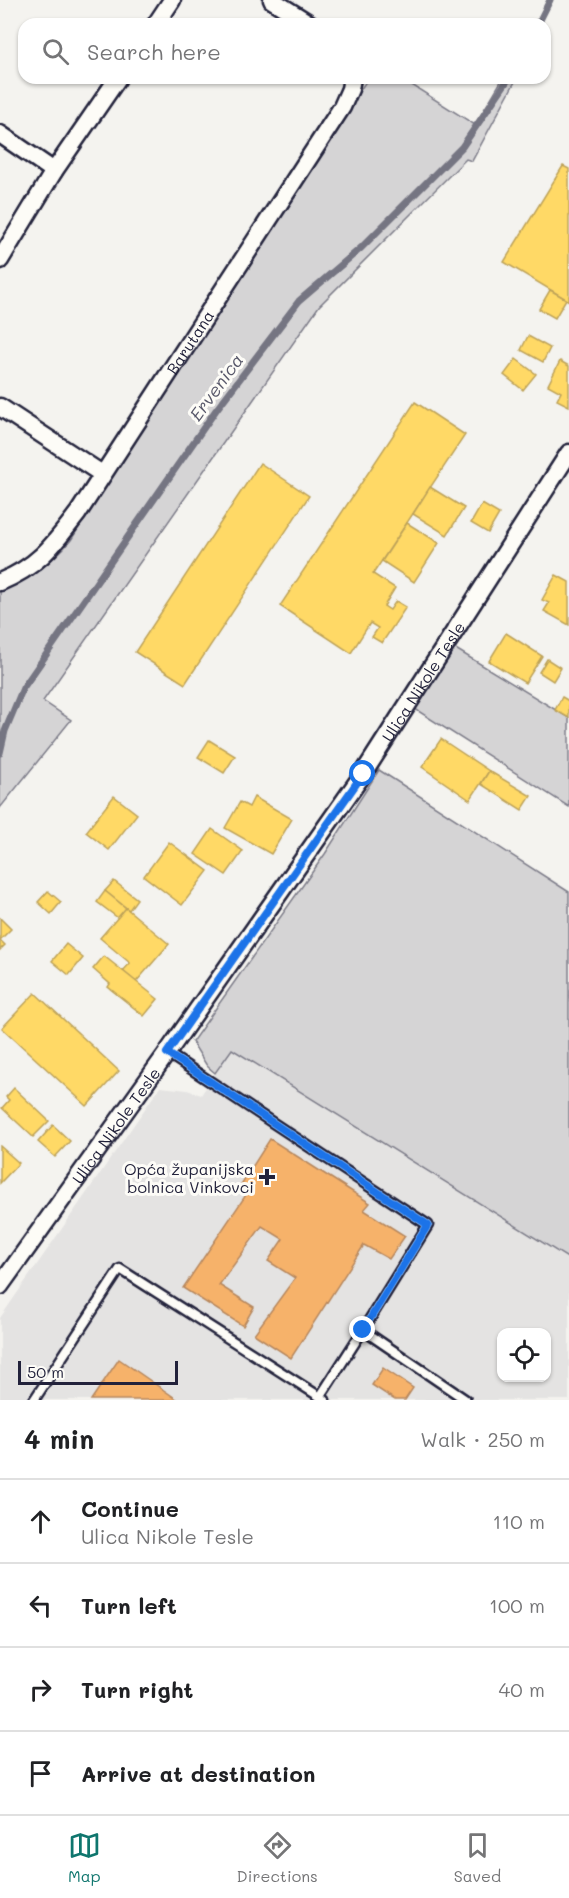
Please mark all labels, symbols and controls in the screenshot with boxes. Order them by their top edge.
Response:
search box [18,18,551,84]
icon: search [39,35,72,68]
text: Search here [87,37,221,66]
street label: Barutana [161,306,218,378]
water label: Ervenica [184,349,248,425]
street label: Ulica Nikole Tesle [376,617,469,745]
route start [349,760,375,786]
street label: Ulica Nikole Tesle [66,1063,164,1187]
place label: Opća županijska bolnica Vinkovci [124,1158,254,1197]
marker: Opća županijska bolnica Vinkovci [258,1168,276,1186]
route end [349,1316,375,1342]
map controls [497,1328,551,1382]
button: locate [497,1328,551,1382]
scale bar [18,1358,178,1386]
text: 50 m [27,1361,64,1382]
text: 4 min [24,1422,94,1456]
text: Walk · 250 m [420,1426,545,1452]
text: Continue [81,1494,179,1523]
icon: ahead [24,1505,57,1538]
text: 110 m [492,1508,545,1534]
text: Ulica Nikole Tesle [81,1523,254,1549]
icon: left [24,1589,57,1622]
text: Turn left [81,1591,177,1620]
text: 100 m [489,1592,545,1618]
icon: right [24,1673,57,1706]
text: Turn right [81,1675,193,1704]
text: 40 m [499,1676,545,1702]
icon: arrive [24,1757,57,1790]
text: Arrive at destination [81,1759,316,1788]
tab: Map [68,1829,101,1886]
tab: Directions [237,1829,318,1886]
tab: Saved [454,1829,501,1886]

